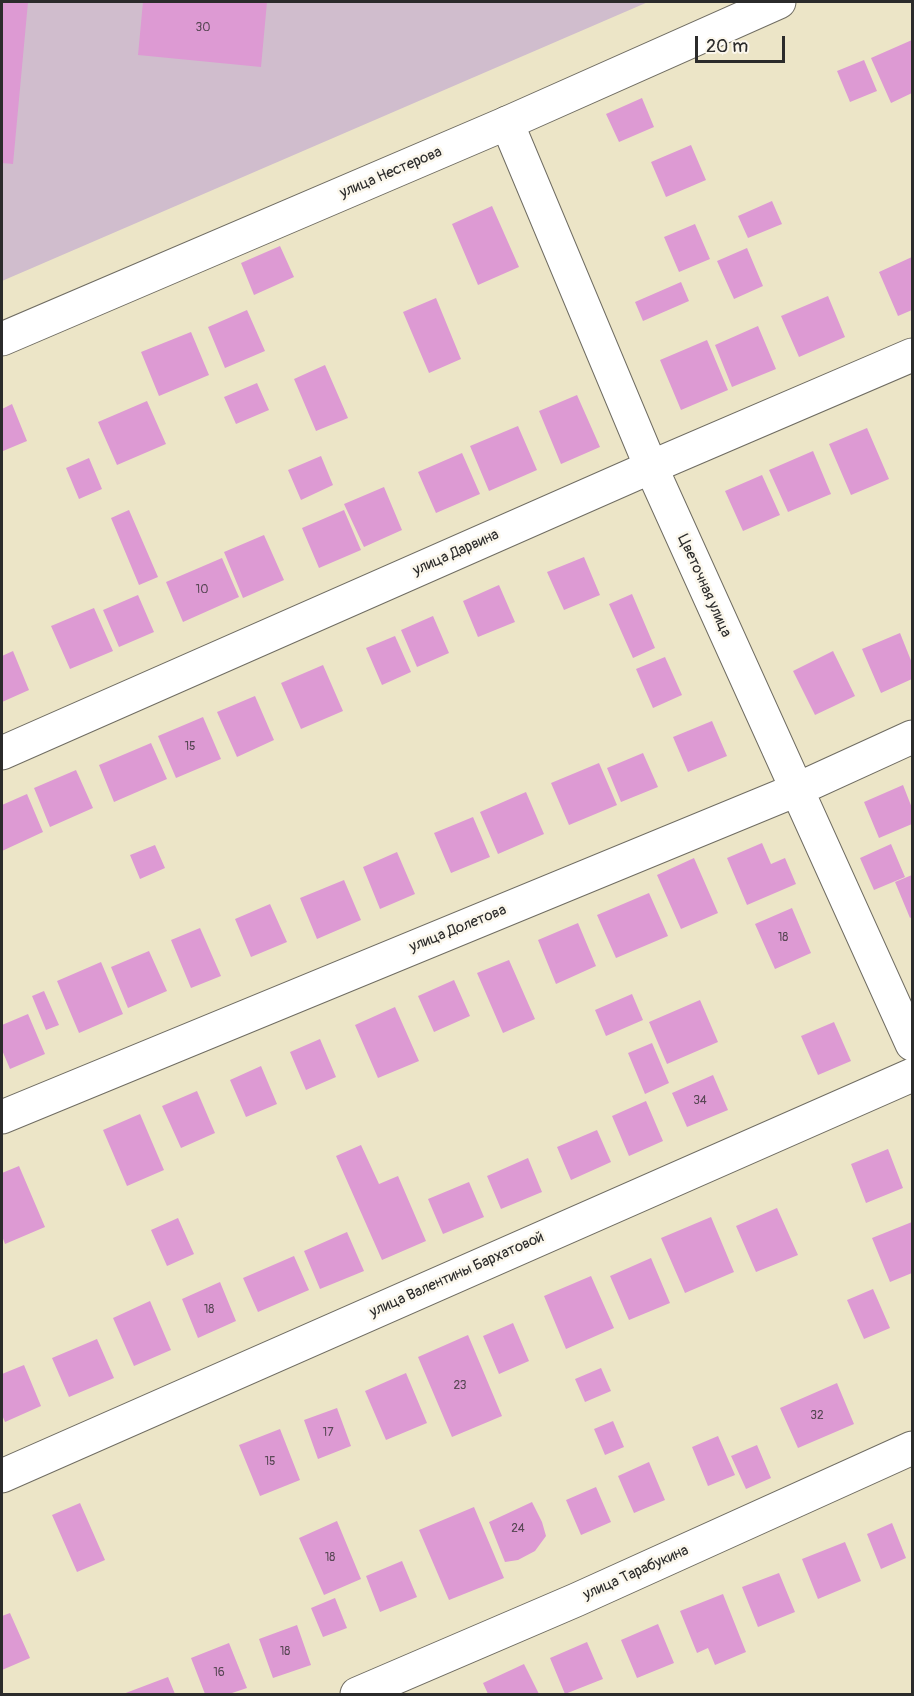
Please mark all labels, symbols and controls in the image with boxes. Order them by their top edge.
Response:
house number: 30 [196,21,210,35]
scale bar [698,24,788,62]
text: 20 m [706,35,748,58]
street label: улица Нестерова [337,143,445,203]
street label: улица Дарвина [410,526,502,580]
street label: Цветочная улица [673,532,735,640]
house number: 10 [196,583,208,597]
house number: 15 [184,740,196,754]
street label: улица Долетова [407,901,509,957]
house number: 18 [778,931,788,945]
house number: 34 [693,1094,707,1108]
street label: улица Валентины Бархатовой [367,1228,547,1322]
house number: 18 [204,1303,214,1317]
house number: 23 [453,1379,467,1393]
house number: 32 [810,1409,824,1423]
house number: 17 [322,1426,334,1440]
house number: 15 [264,1455,276,1469]
house number: 24 [511,1522,525,1536]
street label: улица Тарабукина [581,1542,691,1604]
house number: 18 [325,1551,335,1565]
house number: 18 [280,1645,290,1659]
house number: 16 [213,1666,225,1680]

